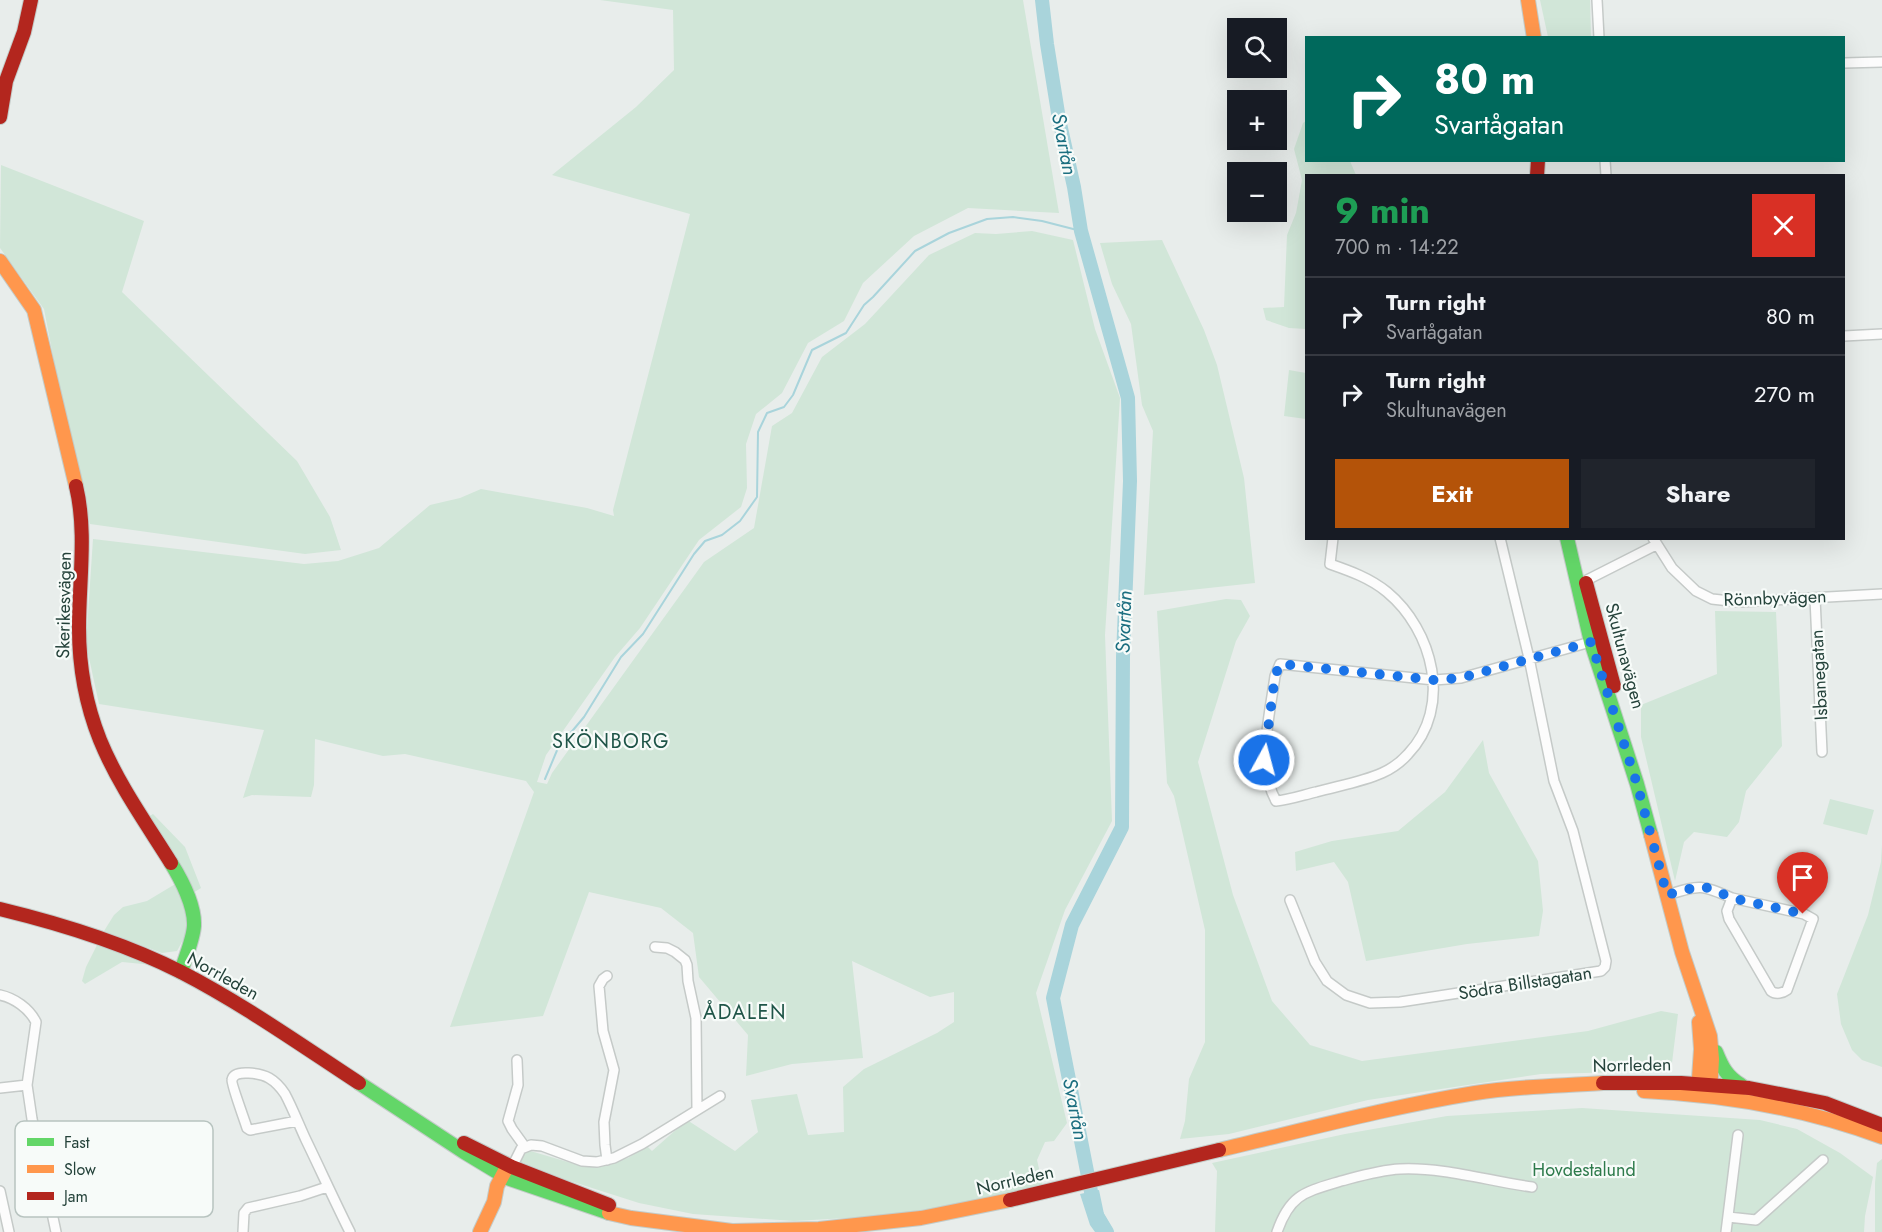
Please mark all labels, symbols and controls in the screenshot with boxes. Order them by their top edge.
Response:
map controls [1227,18,1287,222]
button: search [1227,18,1287,78]
text: 80 m [1434,49,1535,110]
icon: right [1335,60,1413,138]
button: + [1227,90,1287,150]
text: Svartågatan [1434,105,1565,144]
water label: Svartån [1044,110,1084,178]
button: − [1227,162,1287,222]
text: 9 min [1335,184,1430,236]
button: close [1752,194,1815,257]
text: 700 m · 14:22 [1335,233,1459,262]
text: Turn right [1386,286,1486,318]
icon: right [1335,300,1368,333]
text: 80 m [1766,300,1815,332]
text: Svartågatan [1386,318,1483,347]
text: Turn right [1386,364,1486,396]
icon: right [1335,378,1368,411]
text: 270 m [1754,378,1815,410]
text: Skultunavägen [1386,396,1507,425]
button: Exit [1335,459,1569,528]
button: Share [1581,459,1815,528]
street label: Skerikesvägen [50,551,78,659]
street label: Rönnbyvägen [1723,583,1827,613]
water label: Svartån [1108,590,1140,654]
street label: Skultunavägen [1598,600,1652,712]
street label: Isbanegatan [1804,629,1834,721]
district label: SKÖNBORG [552,727,670,756]
position arrow [1232,728,1296,792]
pin [1777,852,1828,914]
icon: arrive [1786,861,1819,894]
street label: Norrleden [182,946,264,1006]
street label: Södra Billstagatan [1456,960,1594,1006]
district label: ÅDALEN [703,998,787,1027]
street label: Norrleden [1593,1051,1671,1079]
water label: Svartån [1055,1075,1095,1143]
legend [15,1121,213,1217]
text: Fast [64,1131,90,1154]
park label: Hovdestalund [1532,1157,1636,1183]
text: Slow [64,1158,96,1181]
street label: Norrleden [974,1159,1056,1201]
text: Jam [62,1185,88,1208]

